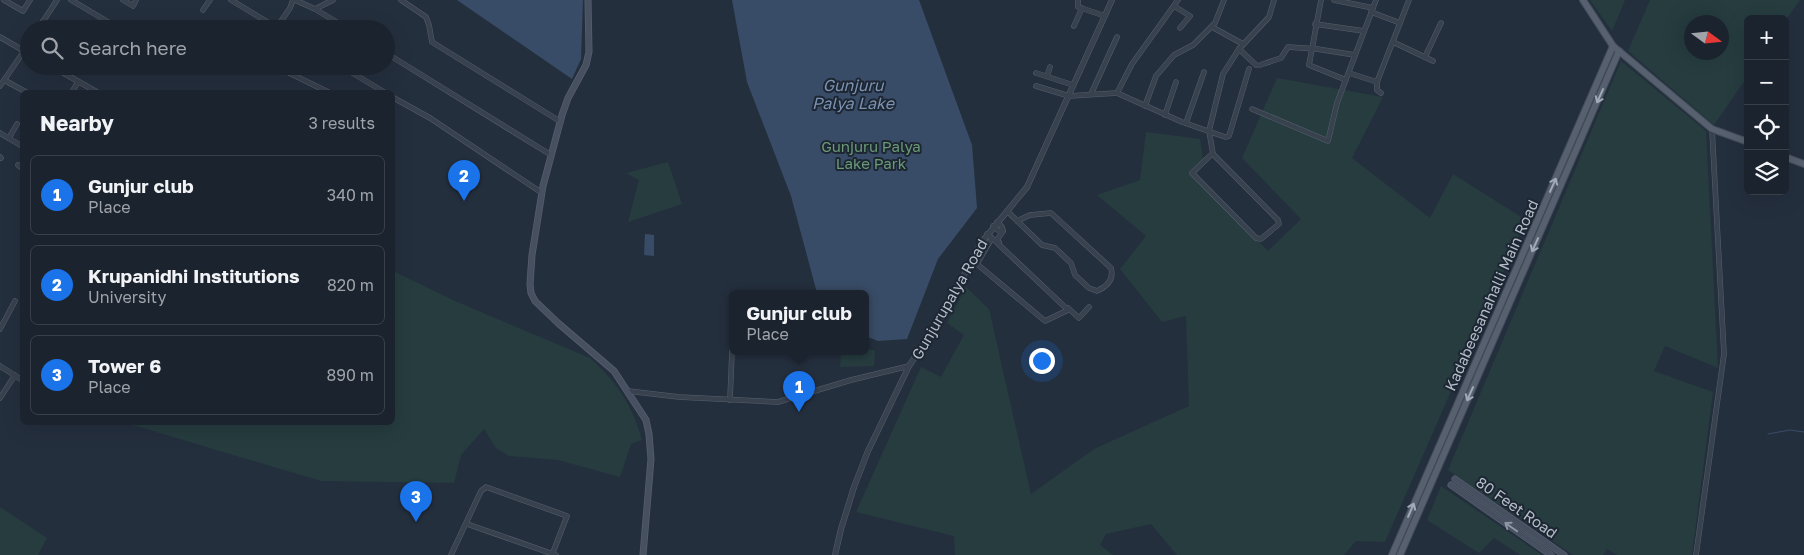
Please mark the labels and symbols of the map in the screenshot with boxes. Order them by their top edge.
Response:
north arrow [1684,15,1729,60]
water label: Gunjuru Palya Lake [812,75,896,113]
one-way arrow [1594,88,1604,103]
park label: Gunjuru Palya Lake Park [821,137,921,172]
pin: 2 [448,160,480,201]
one-way arrow [1548,178,1558,193]
street label: Kadabeesanahalli Main Road [1441,197,1541,393]
street label: Gunjurupalya Road [907,236,991,362]
one-way arrow [1529,237,1539,252]
your location [1029,348,1055,374]
pin: 1 [783,371,815,412]
one-way arrow [1464,386,1474,401]
street label: 80 Feet Road [1473,472,1561,542]
pin: 3 [400,481,432,522]
one-way arrow [1407,503,1416,518]
one-way arrow [1505,522,1519,532]

